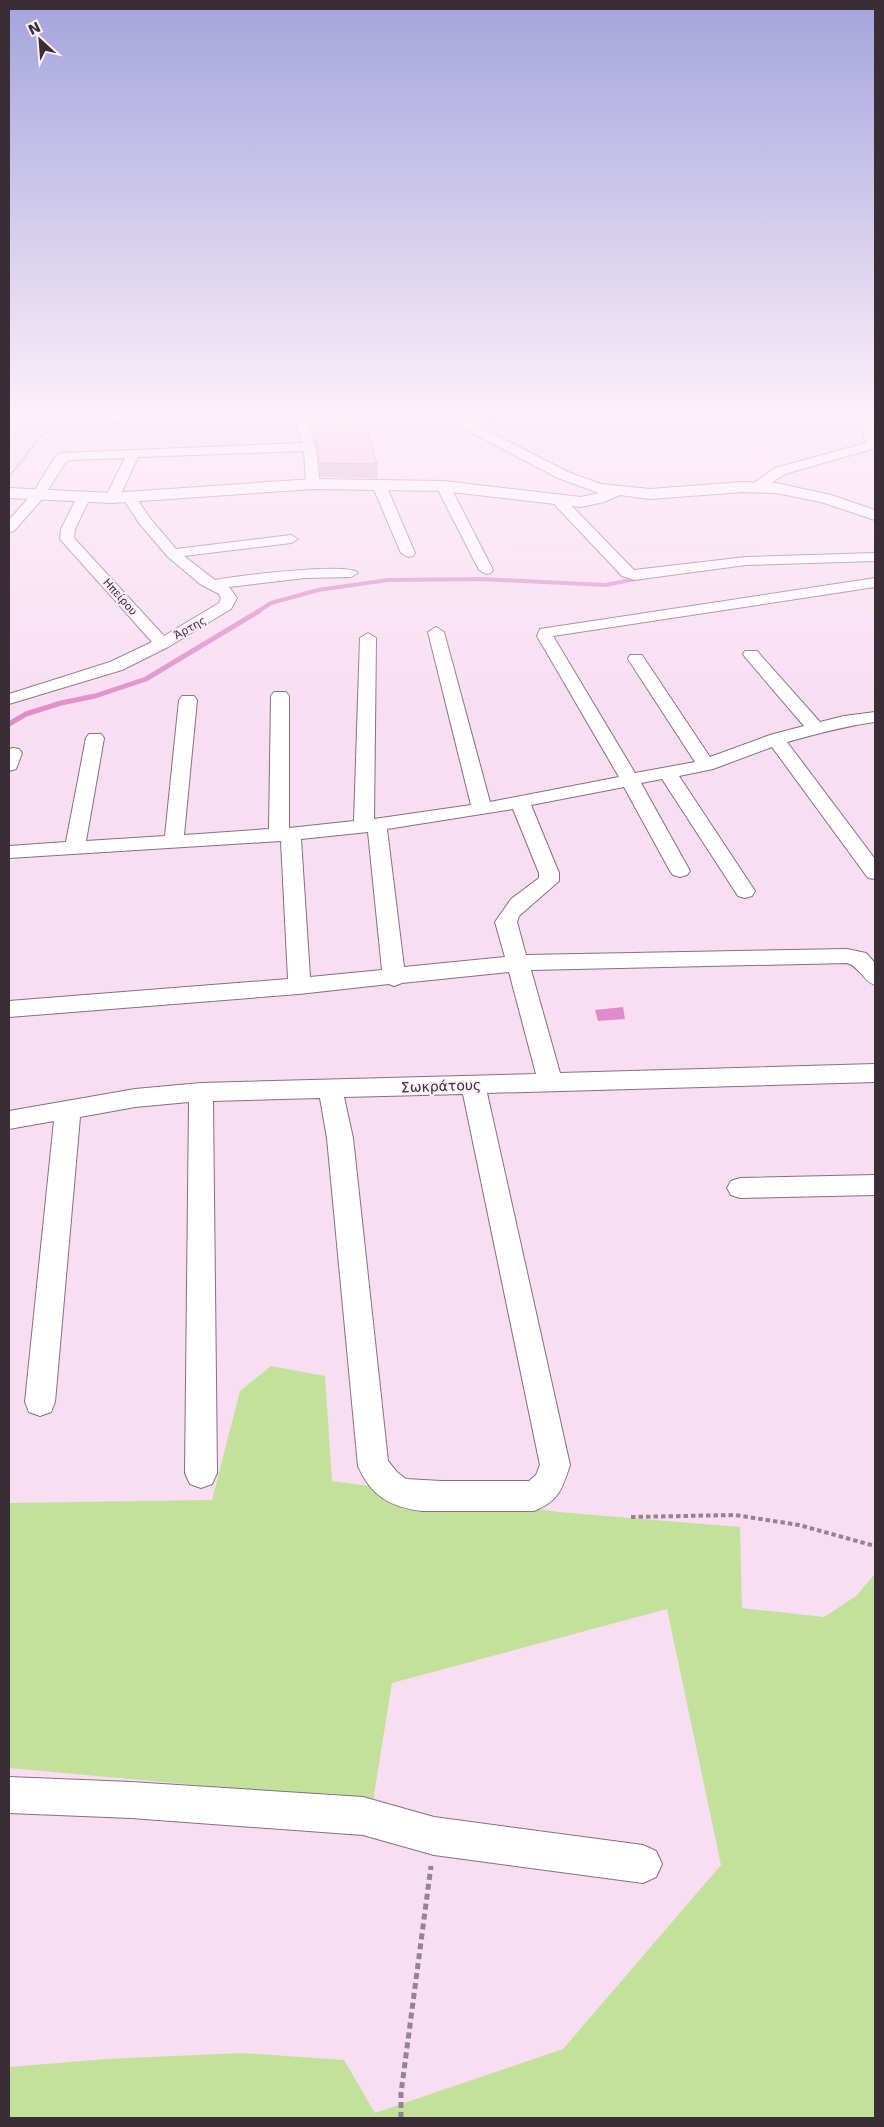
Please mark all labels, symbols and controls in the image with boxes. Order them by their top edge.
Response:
north arrow [15,15,65,65]
text: N [26,19,43,38]
street label: Ηπείρου [100,576,140,618]
street label: Άρτης [172,614,208,642]
street label: Σωκράτους [401,1077,481,1095]

